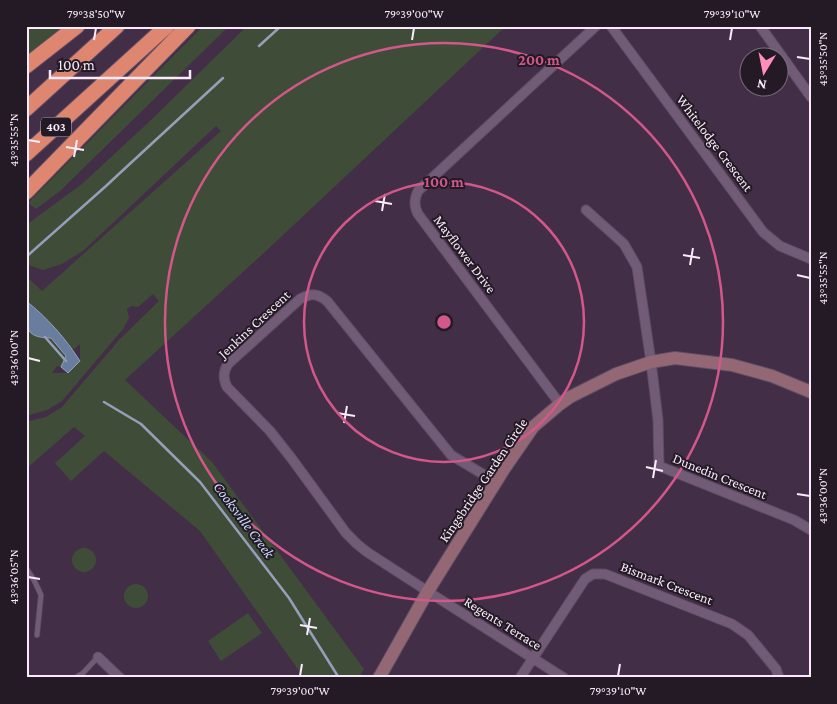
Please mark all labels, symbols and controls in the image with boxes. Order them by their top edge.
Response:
text: 79°38'50"W [67,7,125,21]
text: 79°39'00"W [384,7,444,21]
text: 79°39'10"W [704,7,760,21]
text: 43°35'50"N [816,32,830,86]
scale bar [50,48,190,80]
north arrow [740,48,790,98]
text: 200 m [518,52,560,68]
text: 100 m [58,57,95,73]
text: N [755,76,768,94]
street label: Whitelodge Crescent [673,92,757,195]
text: 43°35'55"N [7,113,21,167]
road number: 403 [41,118,71,136]
text: 100 m [424,174,464,190]
street label: Mayflower Drive [430,212,500,296]
text: 43°35'55"N [816,251,830,305]
street label: Jenkins Crescent [213,286,294,363]
centre of rings [435,313,453,331]
text: 43°36'00"N [7,330,21,386]
street label: Kingsbridge Garden Circle [436,415,530,545]
street label: Dunedin Crescent [671,450,770,502]
text: 43°36'00"N [816,468,830,524]
water label: Cooksville Creek [210,479,279,562]
text: 43°36'05"N [7,549,21,605]
street label: Bismark Crescent [619,558,716,608]
street label: Regents Terrace [461,593,545,653]
text: 79°39'00"W [270,684,330,698]
text: 79°39'10"W [590,684,646,698]

